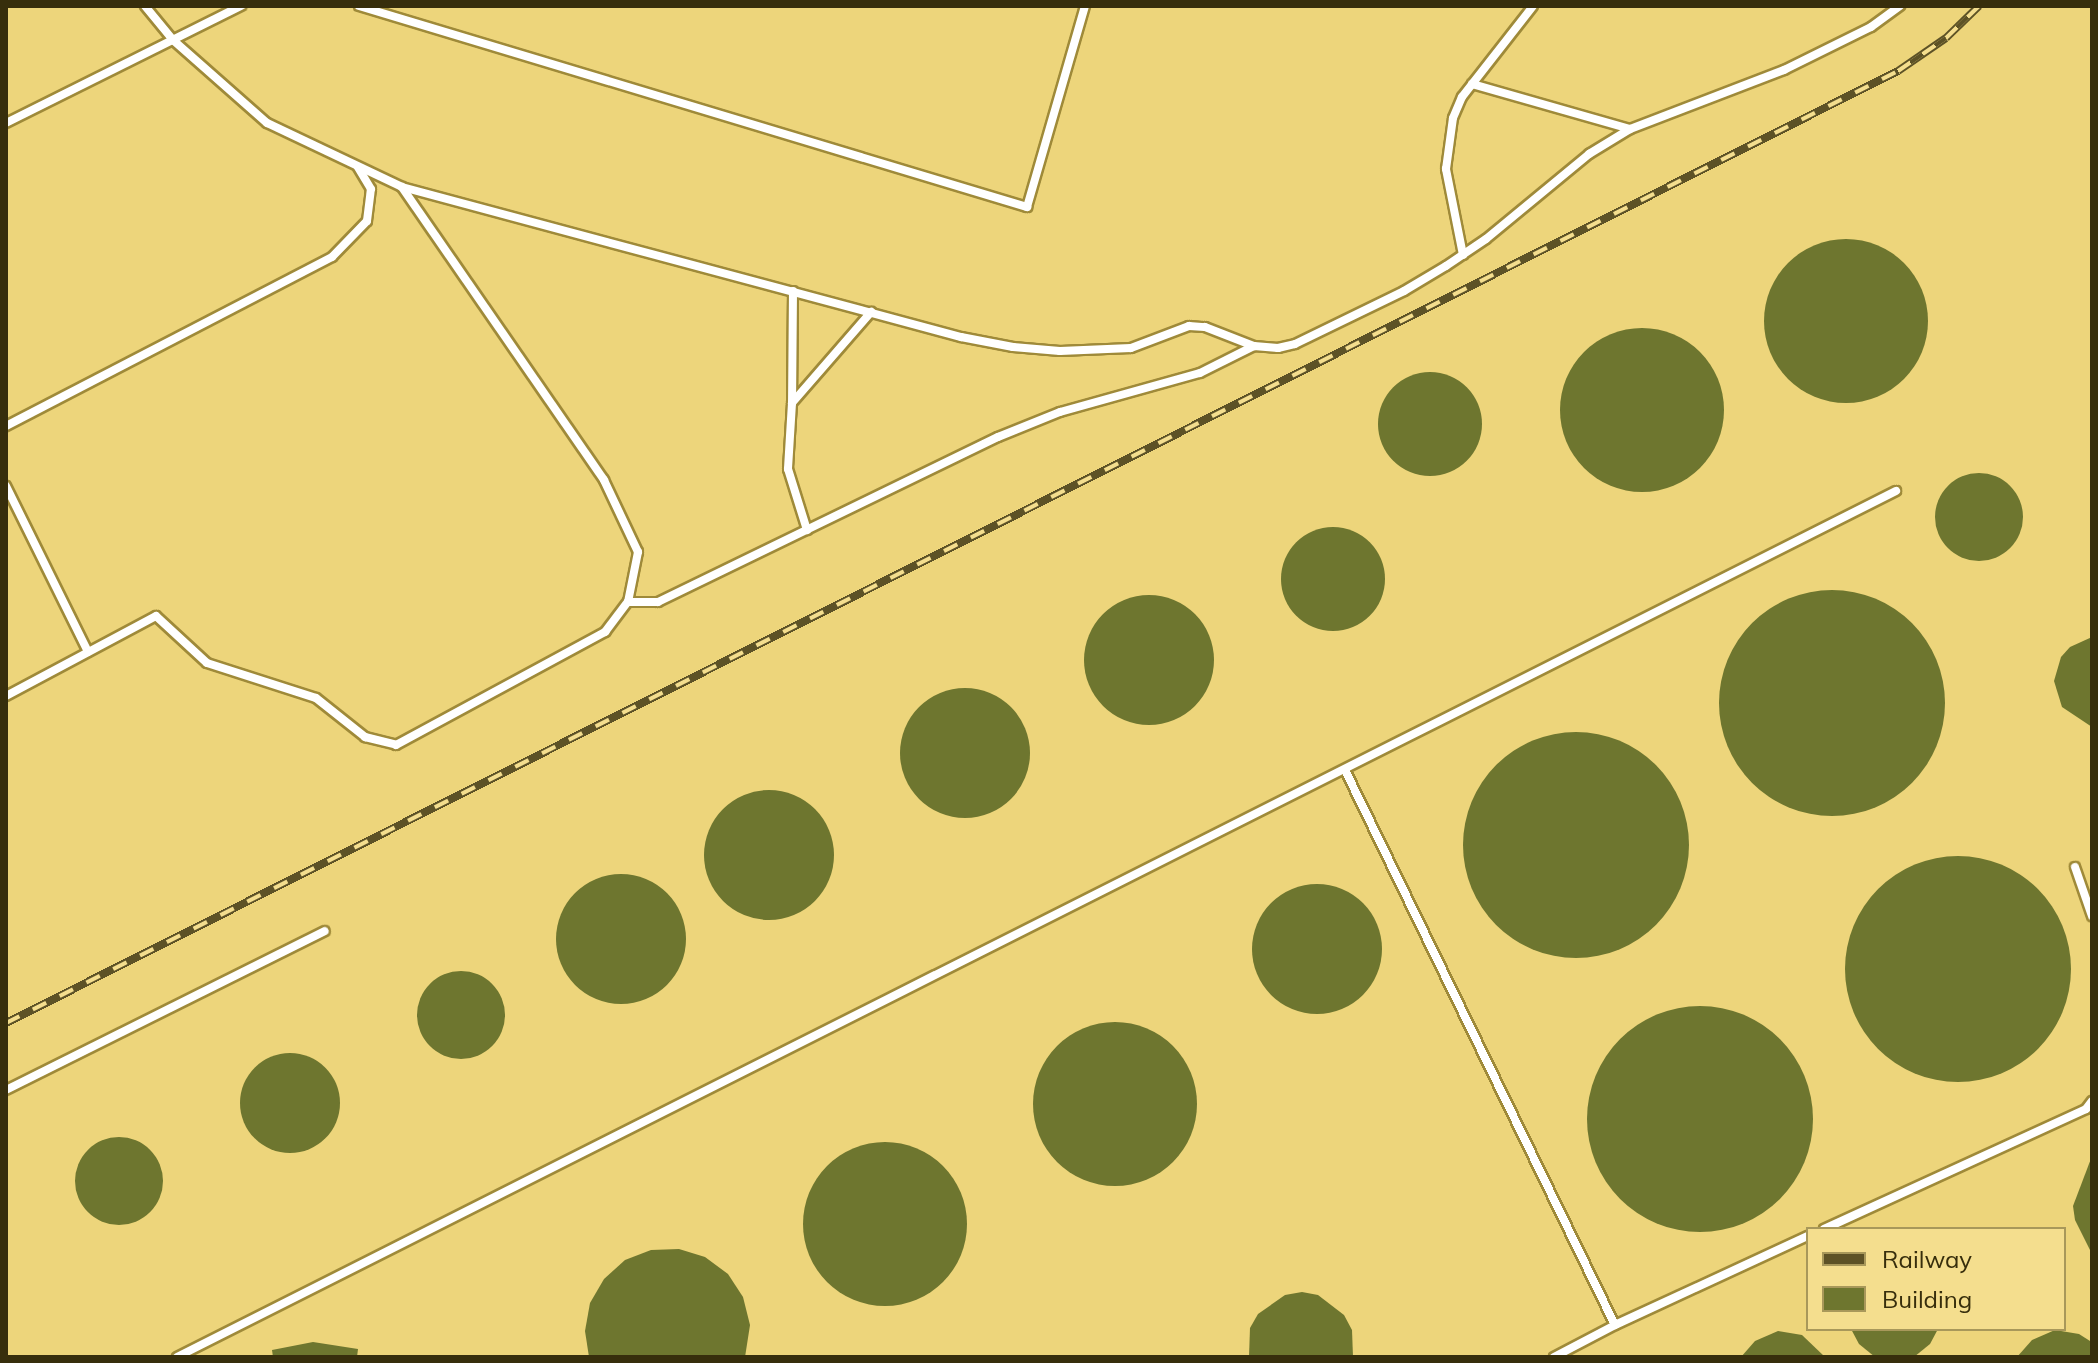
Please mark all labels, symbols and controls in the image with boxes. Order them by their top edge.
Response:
legend [1806,1227,2066,1331]
text: Railway [1882,1244,1972,1274]
text: Building [1882,1284,1972,1314]

